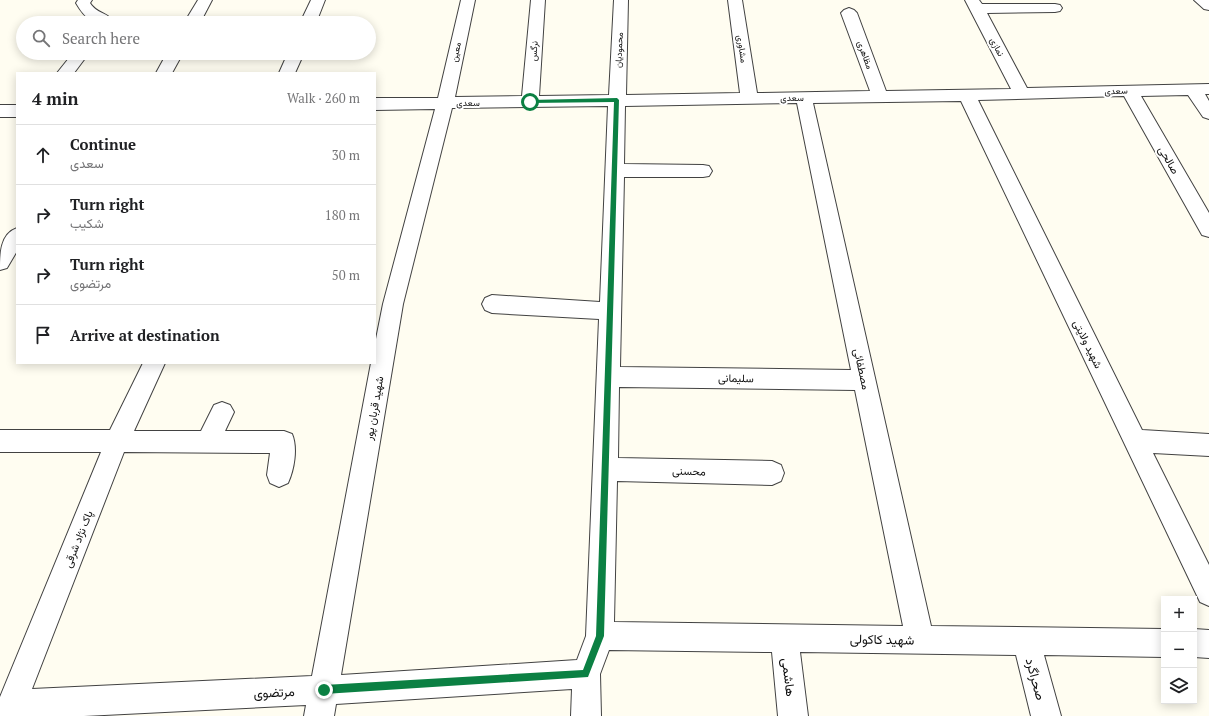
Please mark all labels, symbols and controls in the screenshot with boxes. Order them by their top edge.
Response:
search box [16,16,376,60]
icon: search [30,27,52,49]
text: Search here [62,28,140,48]
street label: محمودیان [612,32,626,68]
street label: مشاوری [734,34,750,64]
street label: نمازی [987,36,1007,59]
street label: مظاهری [854,39,876,71]
street label: نرگس [527,40,541,62]
street label: معین [448,41,464,63]
street label: سعدی [1104,85,1128,97]
text: 4 min [32,87,79,110]
text: Walk · 260 m [287,89,360,107]
street label: سعدی [780,92,804,104]
route start [521,93,539,111]
street label: سعدی [456,97,480,109]
text: Continue [70,134,136,154]
icon: ahead [32,144,54,166]
street label: صالحی [1155,144,1183,176]
text: 30 m [332,146,360,164]
text: سعدی [70,154,104,172]
text: Turn right [70,194,145,214]
icon: right [32,204,54,226]
text: 180 m [325,206,360,224]
text: شکیب [70,214,104,232]
text: Turn right [70,254,145,274]
icon: right [32,264,54,286]
text: 50 m [332,266,360,284]
text: مرتضوی [70,274,111,292]
street label: شهید ولایتی [1070,317,1106,371]
icon: arrive [32,324,54,346]
text: Arrive at destination [70,325,220,345]
street label: مصطفائی [851,347,873,391]
street label: سلیمانی [718,371,754,385]
street label: شهید قربان پور [361,375,388,442]
street label: محسنی [672,463,706,479]
street label: پاک نژاد شرقی [60,508,97,570]
map controls [1161,596,1197,704]
button: + [1161,596,1197,632]
street label: شهید کاکولی [850,629,914,649]
button: − [1161,632,1197,668]
street label: صحراگرد [1022,656,1050,702]
street label: هاشمی [778,657,800,697]
button: layers [1161,668,1197,704]
route end [315,681,333,699]
street label: مرتضوی [253,682,295,702]

